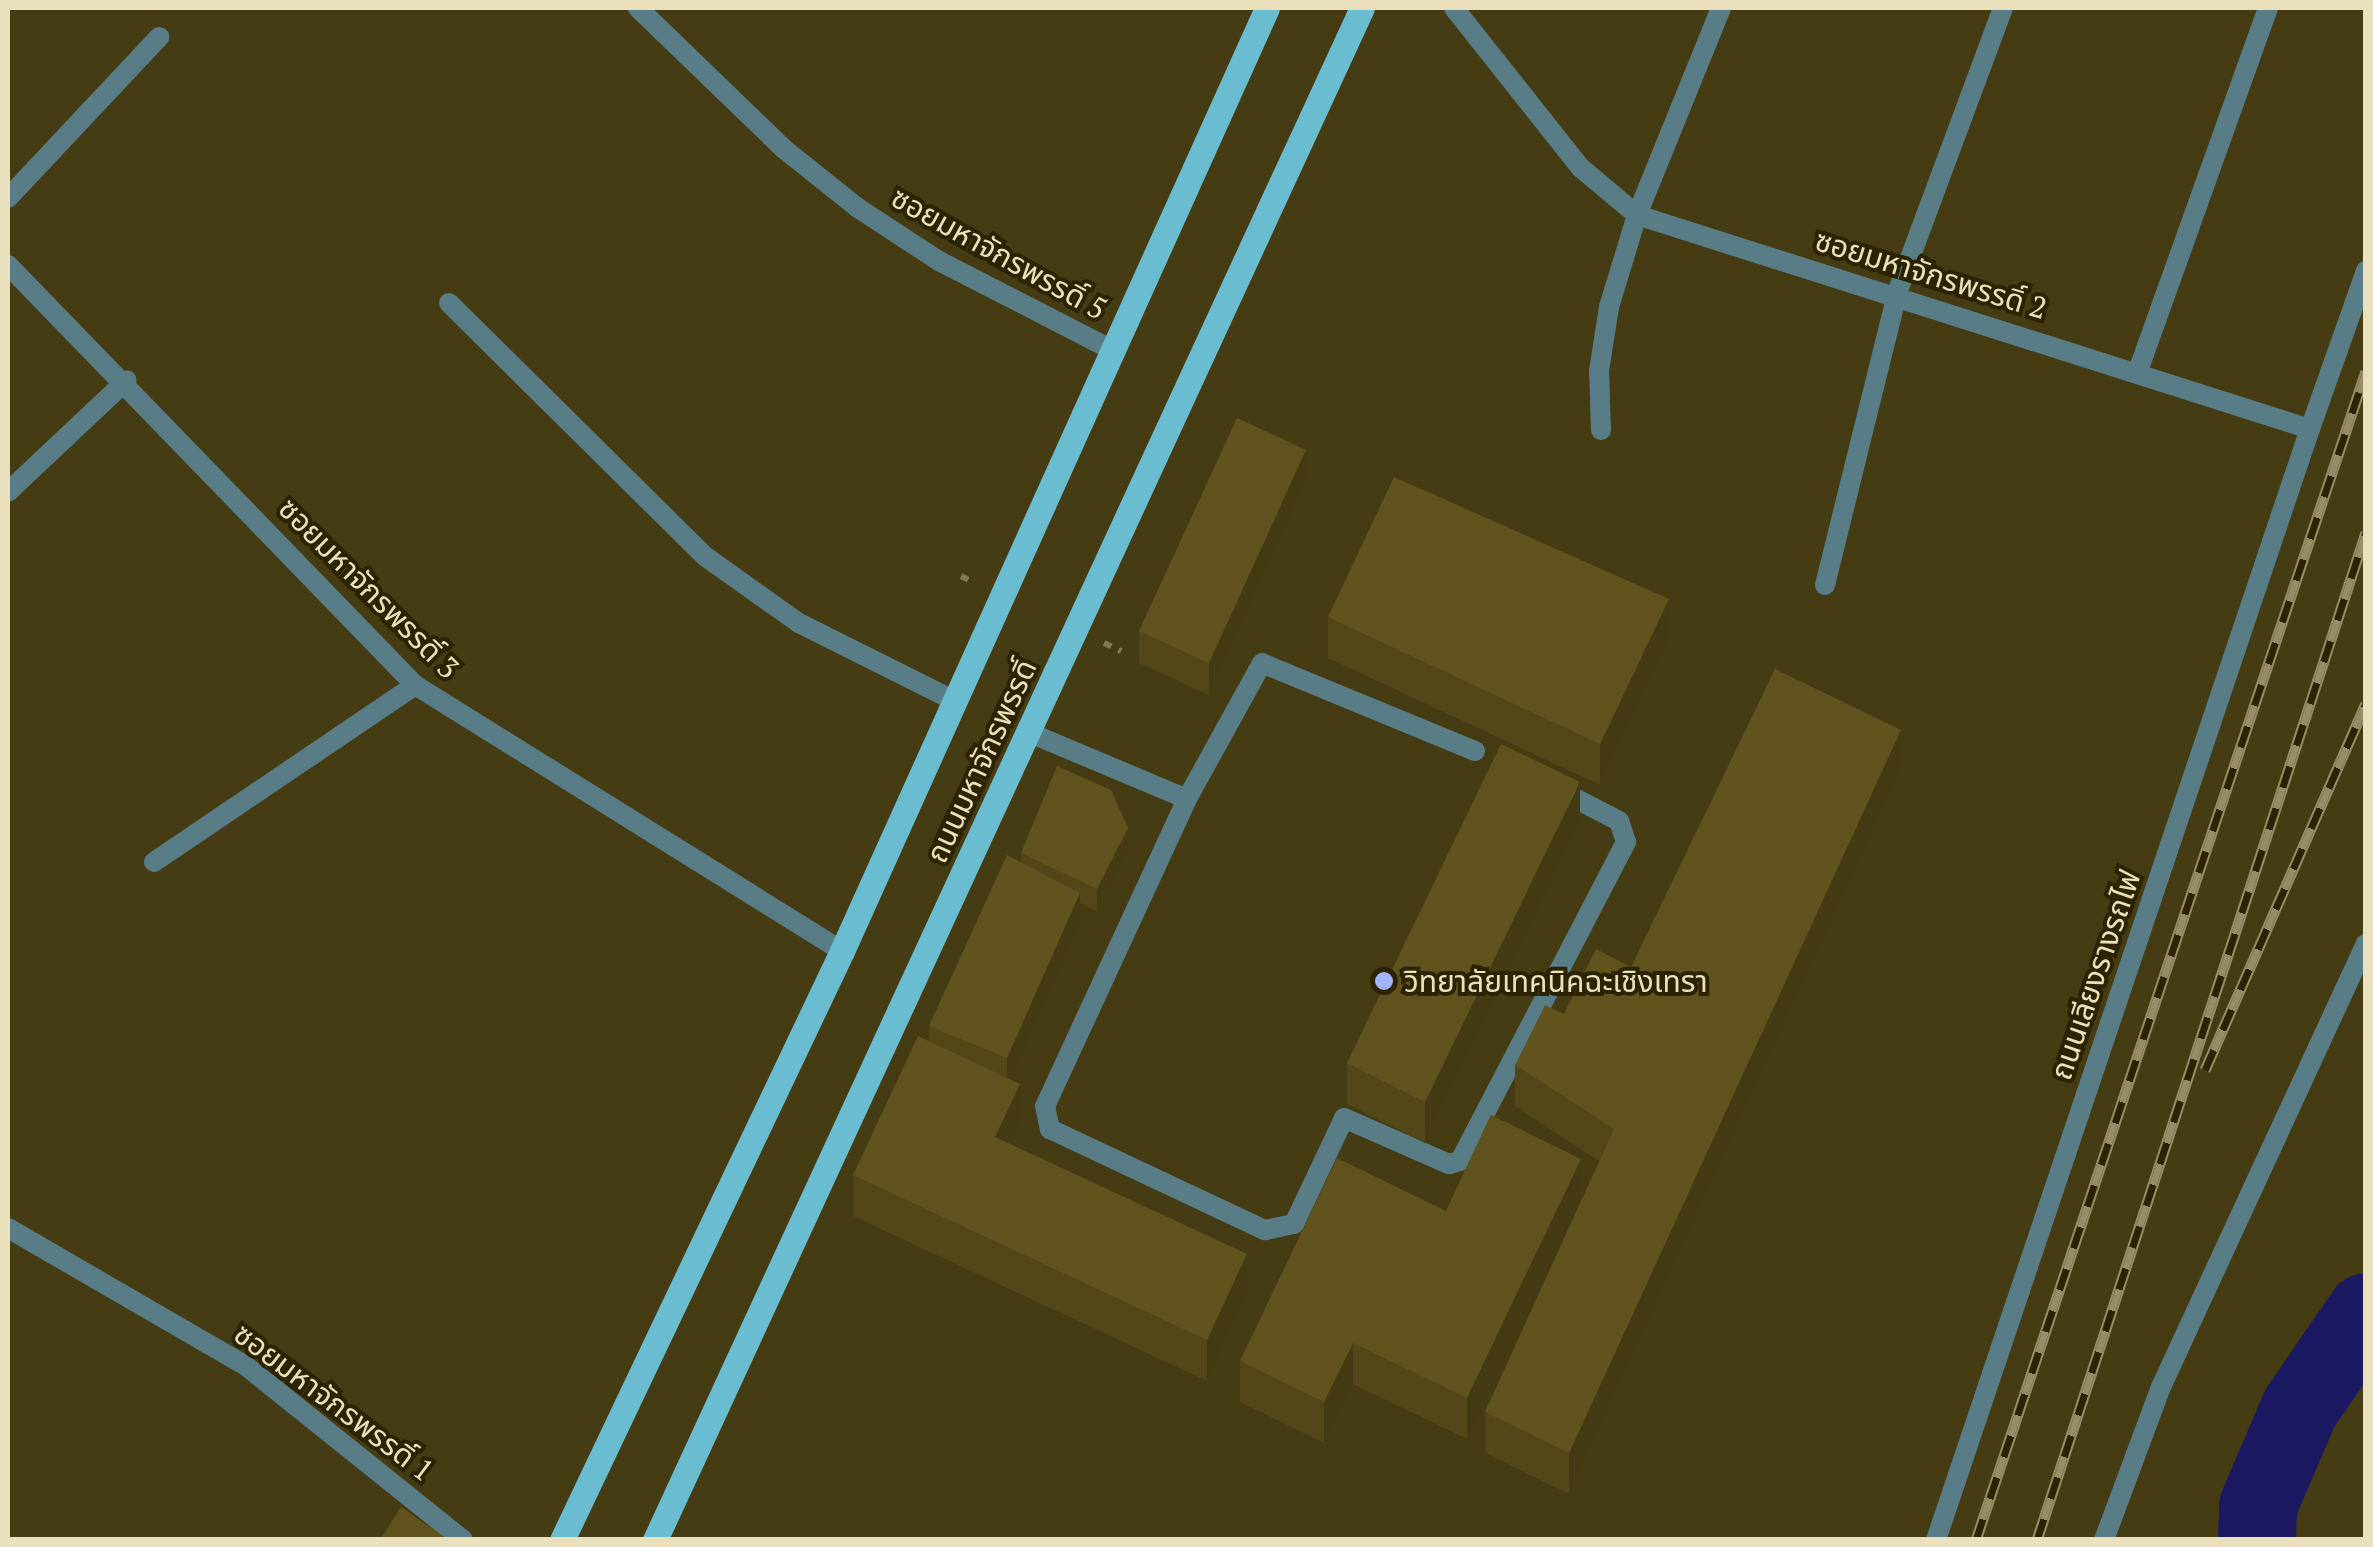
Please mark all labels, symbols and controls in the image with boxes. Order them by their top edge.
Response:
street label: ซอยมหาจักรพรรดิ์ 5 [885,179,1113,327]
street label: ซอยมหาจักรพรรดิ์ 2 [1811,222,2051,326]
street label: ซอยมหาจักรพรรดิ์ 3 [271,490,467,686]
street label: ถนนมหาจักรพรรดิ์ [918,654,1044,868]
street label: ถนนเลียงรางรถไฟ [2042,866,2148,1084]
place label: วิทยาลัยเทคนิคฉะเชิงเทรา [1404,963,1708,999]
marker: วิทยาลัยเทคนิคฉะเชิงเทรา [1373,970,1395,992]
street label: ซอยมหาจักรพรรดิ์ 1 [227,1315,441,1489]

